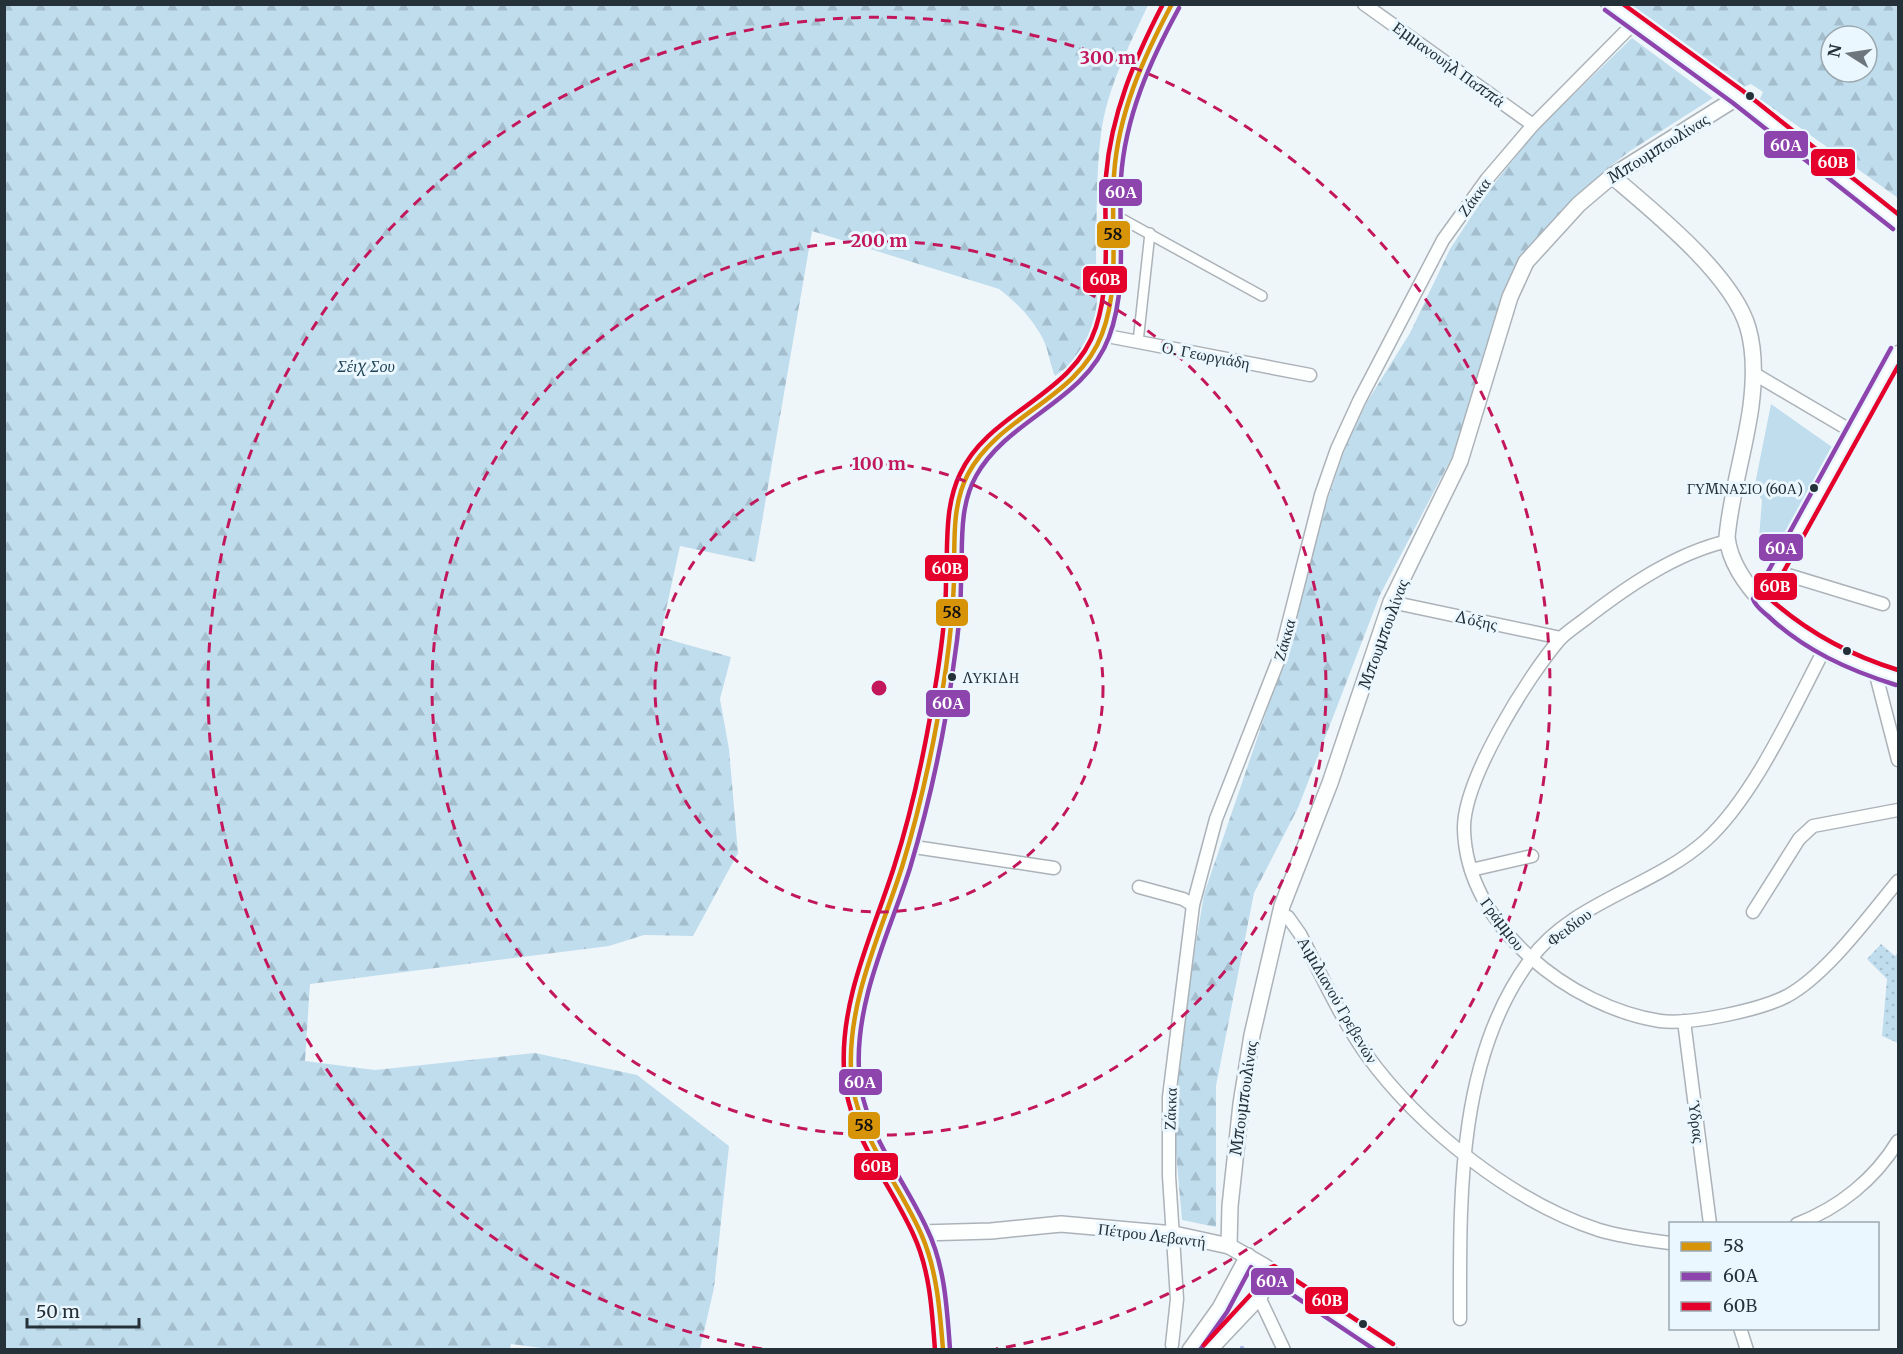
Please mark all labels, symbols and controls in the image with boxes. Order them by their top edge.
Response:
street label: Εμμανουήλ Παππά [1389,17,1509,112]
north arrow [1819,24,1879,84]
text: N [1823,42,1845,59]
text: 300 m [1080,46,1136,69]
unlabelled marker [1744,90,1756,102]
street label: Μπουμπουλίνας [1604,109,1713,187]
line badge: 60Α [1763,130,1809,159]
text: 60Α [1770,135,1802,155]
line badge: 60Β [1810,148,1856,177]
text: 60Β [1817,152,1849,172]
street label: Ζάκκα [1453,173,1495,220]
line badge: 60Α [1098,178,1143,207]
text: 60Α [1105,182,1137,202]
line badge: 58 [1096,220,1131,249]
text: 58 [1103,224,1123,244]
text: 200 m [851,229,907,252]
line badge: 60Β [1082,265,1128,294]
text: 60Β [1089,269,1121,289]
street label: Ο. Γεωργιάδη [1160,337,1252,373]
park label: Σέιχ Σου [336,356,395,376]
text: 100 m [852,452,906,475]
place label: ΓΥΜΝΑΣΙΟ (60Α) [1687,480,1803,498]
marker: ΓΥΜΝΑΣΙΟ (60Α) [1808,482,1820,494]
line badge: 60Α [1758,533,1804,562]
text: 60Α [1765,538,1797,558]
line badge: 60Β [924,554,969,582]
text: 60Β [931,558,963,578]
line badge: 60Β [1753,572,1798,601]
street label: Μπουμπουλίνας [1354,576,1412,692]
text: 60Β [1759,576,1791,596]
line badge: 58 [935,598,969,627]
text: 58 [942,602,962,622]
street label: Δόξης [1453,606,1500,634]
street label: Ζάκκα [1269,616,1300,663]
unlabelled marker [1841,645,1853,657]
place label: ΛΥΚΙΔΗ [962,669,1019,687]
marker: ΛΥΚΙΔΗ [946,671,958,683]
centre of rings [869,678,889,698]
line badge: 60Α [925,689,971,718]
text: 60Α [932,693,964,713]
street label: Γράμμου [1477,893,1530,955]
street label: Φειδίου [1543,904,1595,950]
street label: Αιμιλιανού Γρεβενών [1294,933,1382,1067]
street label: Μπουμπουλίνας [1225,1039,1261,1157]
line badge: 60Α [838,1068,883,1096]
text: 60Α [844,1072,876,1092]
street label: Ζάκκα [1159,1087,1181,1131]
street label: Ύδρας [1684,1099,1710,1145]
line badge: 58 [847,1111,881,1140]
text: 58 [854,1115,874,1135]
line badge: 60Β [853,1152,899,1181]
text: 60Β [860,1156,892,1176]
street label: Πέτρου Λεβαντή [1097,1218,1207,1252]
legend [1669,1222,1879,1330]
text: 58 [1723,1234,1744,1257]
text: 60Α [1723,1264,1758,1287]
line badge: 60Α [1250,1267,1295,1296]
text: 60Α [1256,1271,1288,1291]
line badge: 60Β [1304,1286,1349,1315]
text: 60Β [1311,1290,1343,1310]
scale bar [27,1291,140,1329]
text: 60Β [1723,1294,1757,1317]
text: 50 m [36,1300,80,1323]
unlabelled marker [1357,1318,1369,1330]

